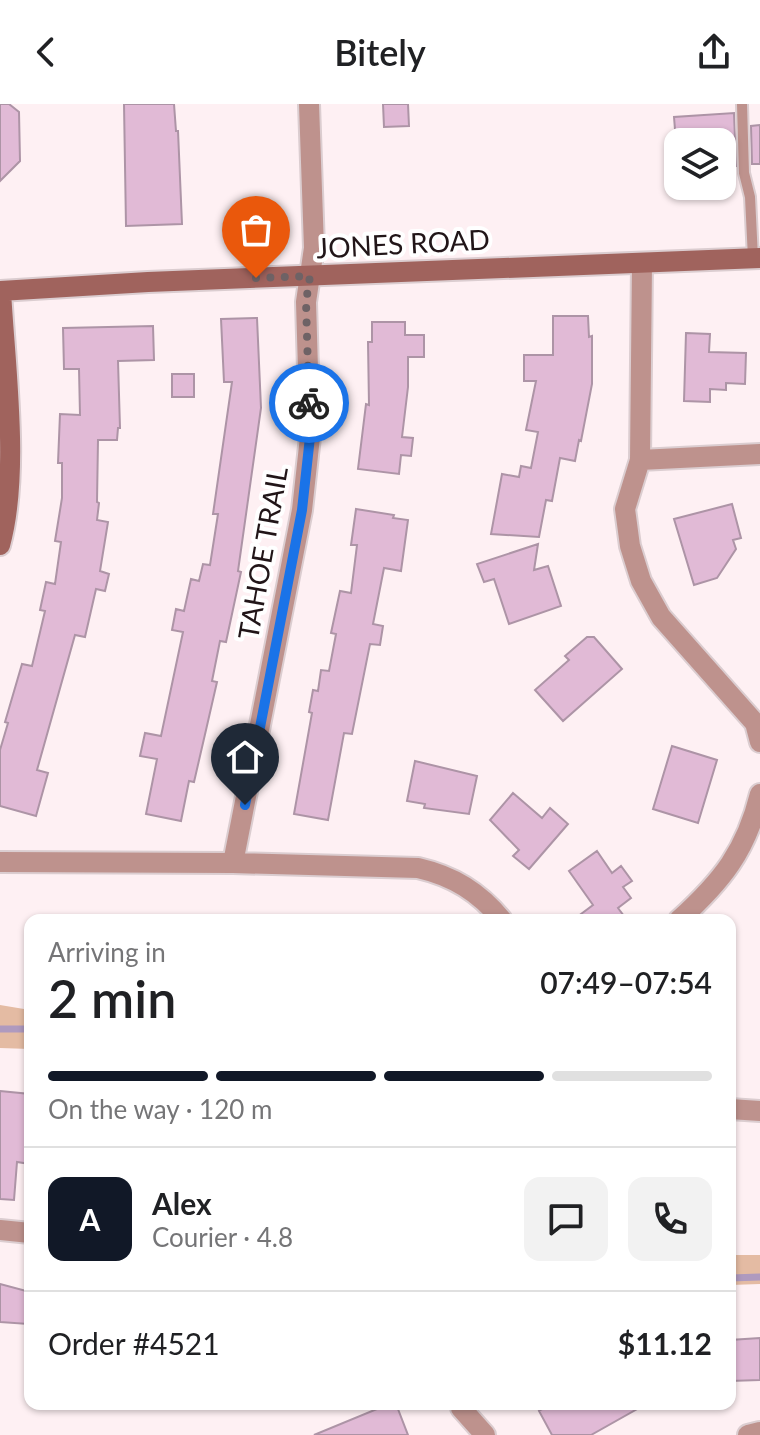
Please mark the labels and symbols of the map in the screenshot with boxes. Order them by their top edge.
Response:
pin [222,196,290,278]
street label: JONES ROAD [315,221,491,265]
courier [269,363,349,443]
street label: TAHOE TRAIL [230,464,294,642]
pin [211,723,279,805]

